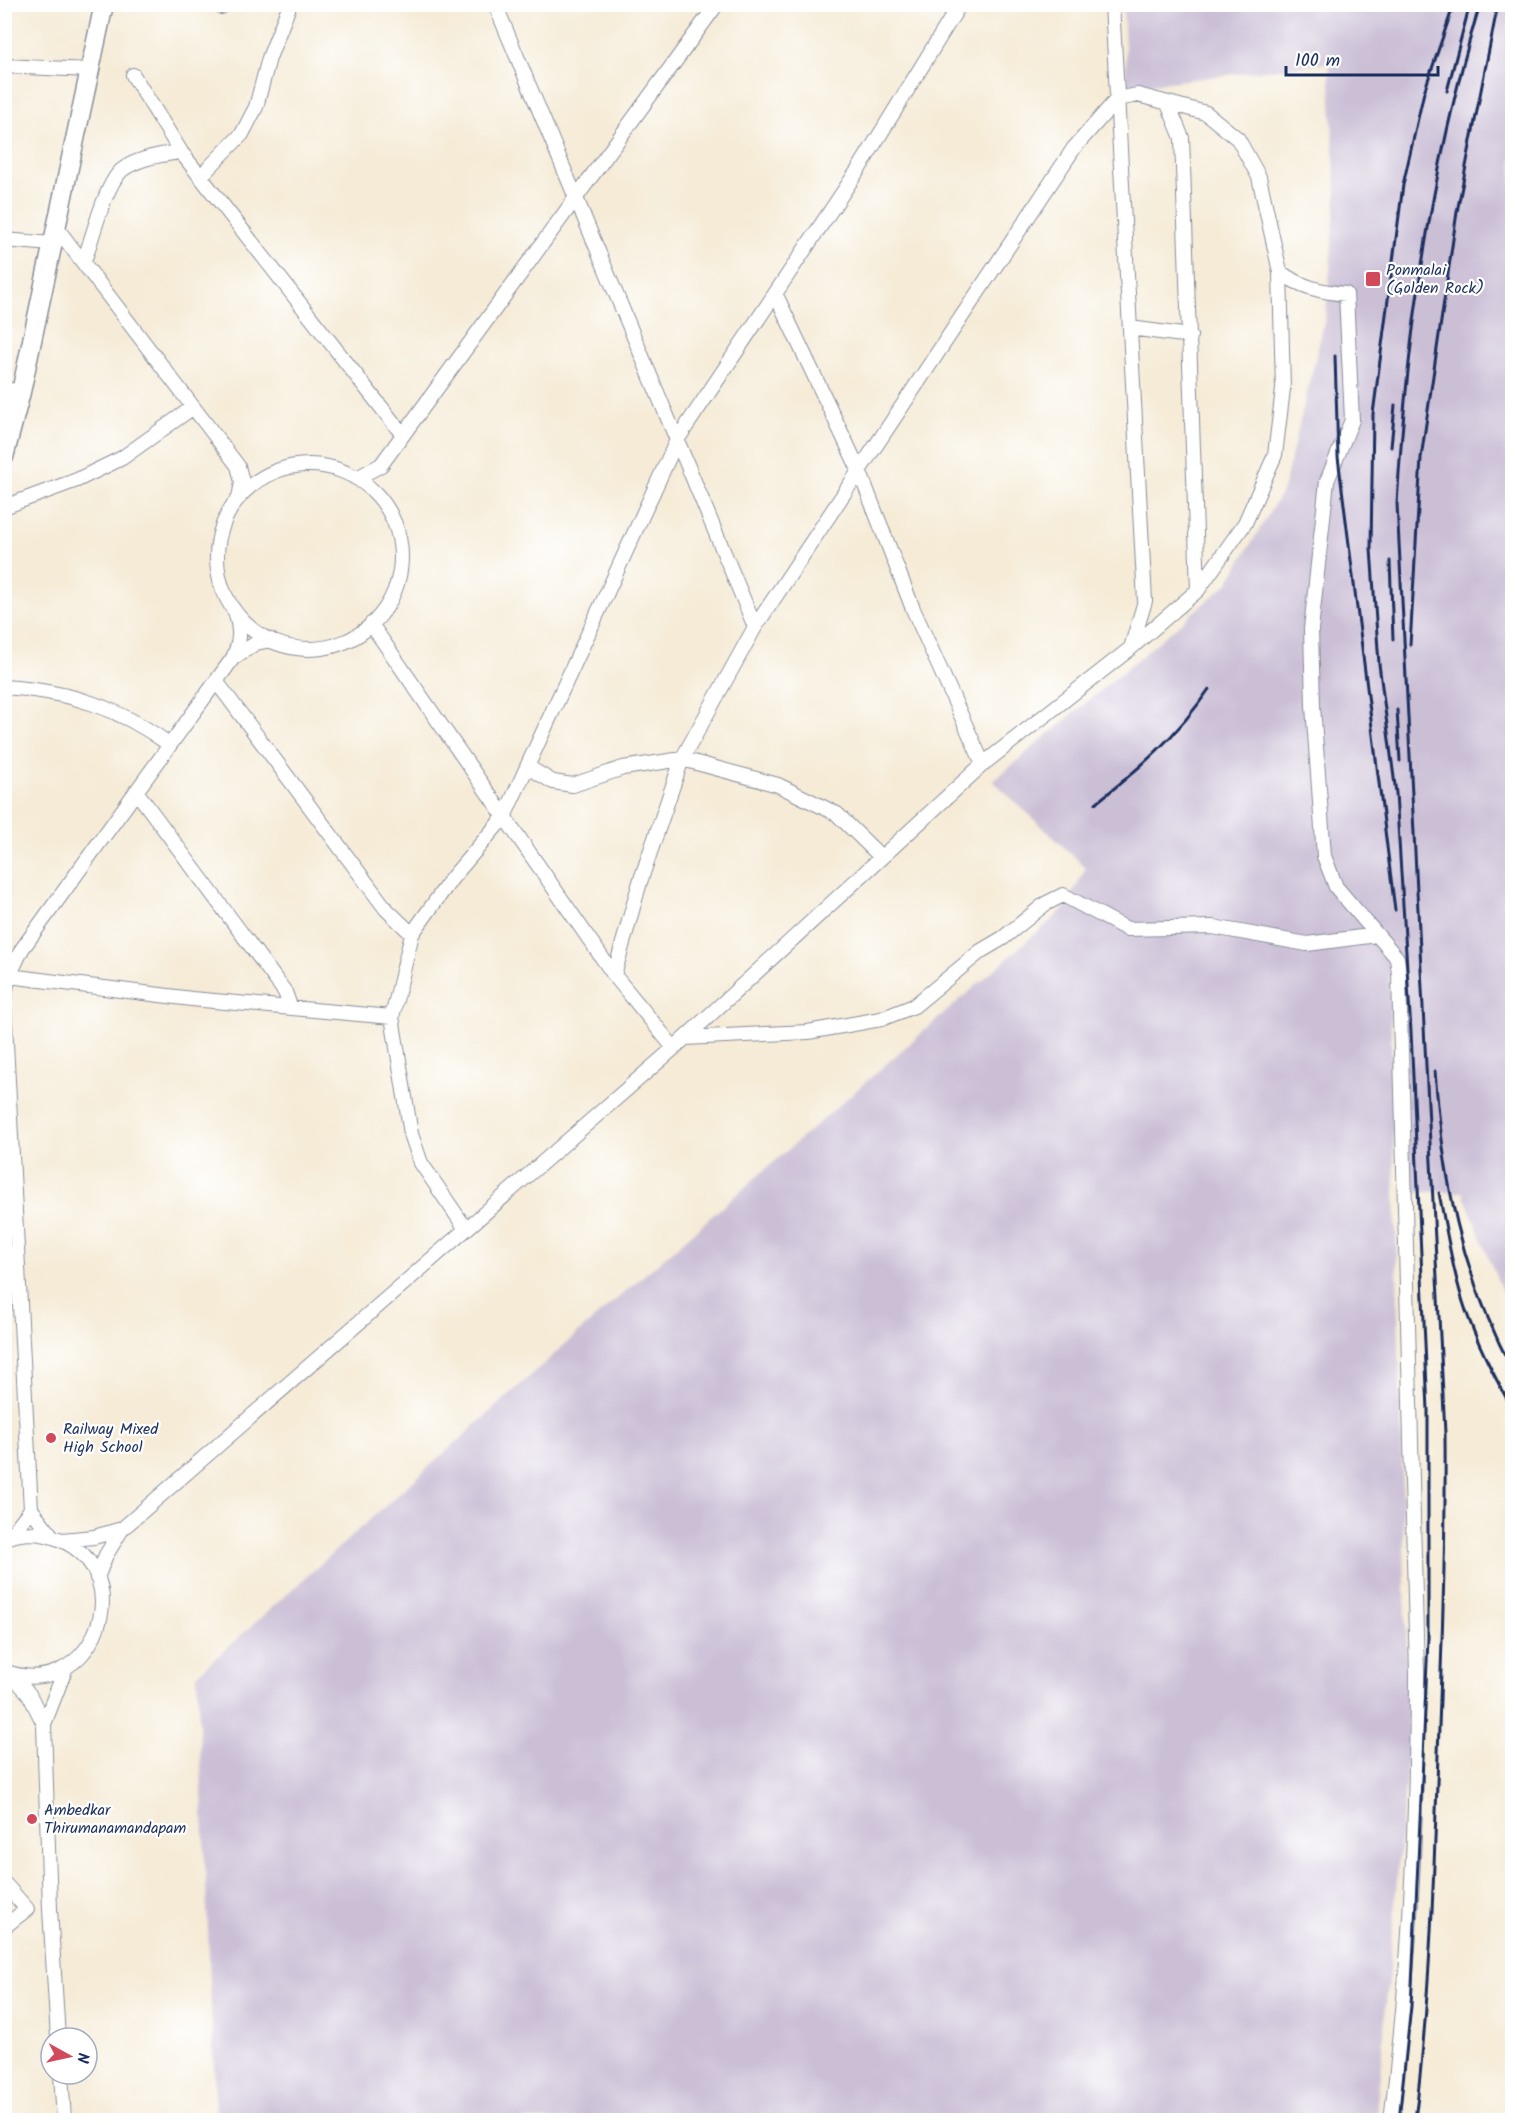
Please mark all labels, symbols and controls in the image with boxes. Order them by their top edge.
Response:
scale bar [1286,39,1438,77]
text: 100 m [1295,47,1340,76]
place label: Ponmalai (Golden Rock) [1386,258,1484,301]
marker: Ponmalai (Golden Rock) [1364,270,1382,288]
place label: Railway Mixed High School [63,1417,159,1460]
marker: Railway Mixed High School [44,1431,58,1445]
place label: Ambedkar Thirumanamandapam [44,1798,187,1841]
marker: Ambedkar Thirumanamandapam [25,1812,39,1826]
north arrow [39,2026,99,2086]
text: N [69,2051,95,2065]

